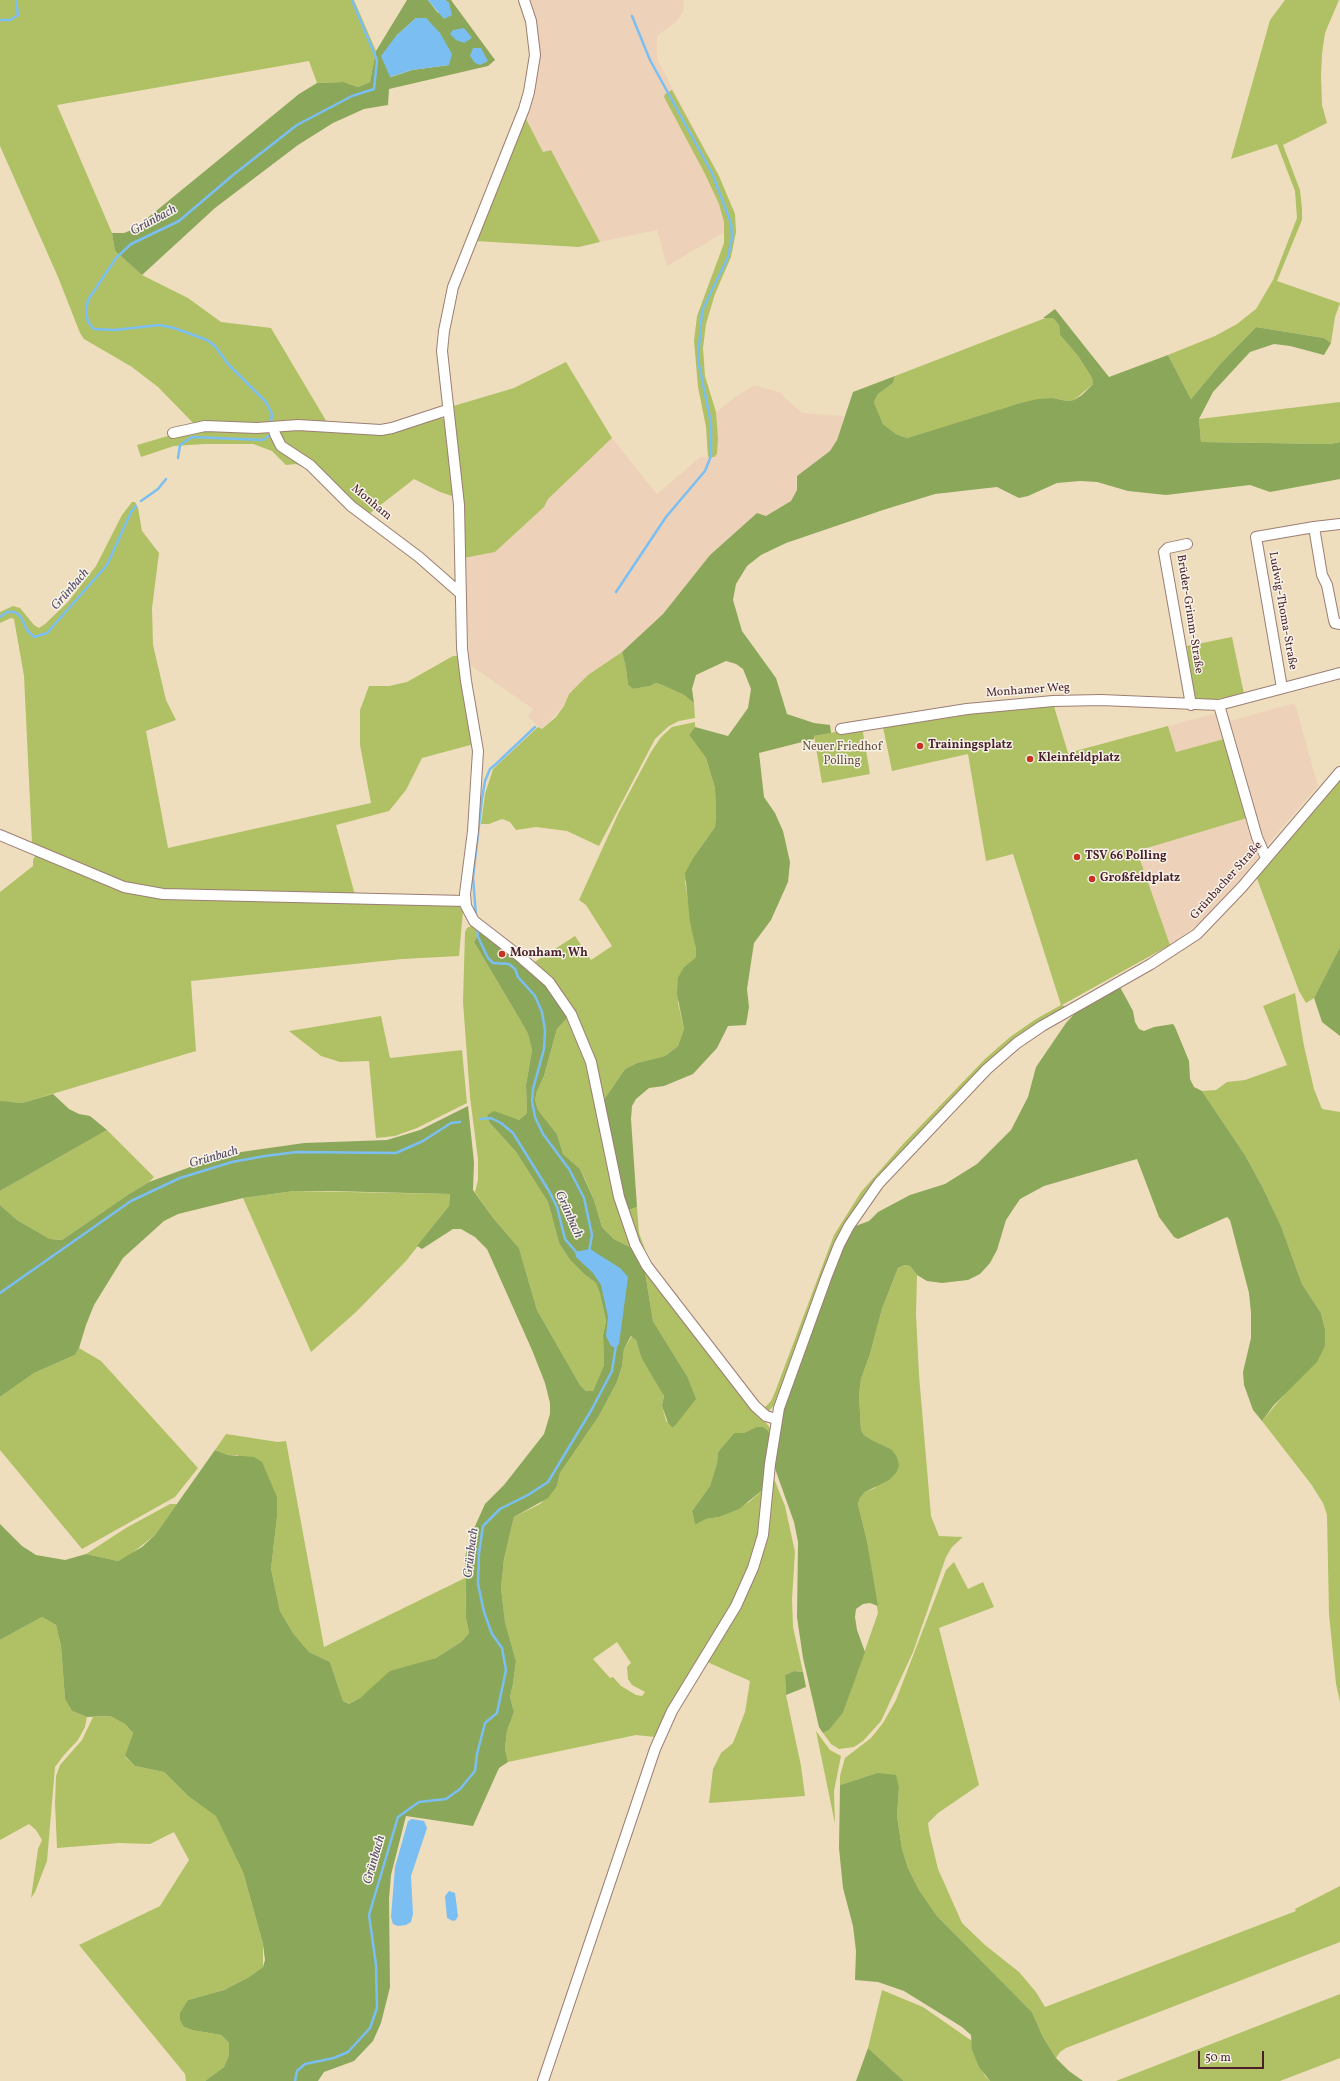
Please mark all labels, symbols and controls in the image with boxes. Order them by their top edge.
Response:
water label: Grünbach [128,202,180,240]
street label: Monham [348,482,394,524]
street label: Ludwig-Thoma-Straße [1264,551,1300,671]
street label: Brüder-Grimm-Straße [1172,553,1206,675]
water label: Grünbach [49,566,93,614]
street label: Monhamer Weg [985,681,1071,701]
place label: Trainingsplatz [928,739,1012,753]
park label: Neuer Friedhof Polling [802,741,882,769]
marker: Trainingsplatz [915,741,925,751]
place label: Kleinfeldplatz [1038,752,1120,766]
marker: Kleinfeldplatz [1025,754,1035,764]
street label: Grünbacher Straße [1188,839,1266,923]
place label: TSV 66 Polling [1085,850,1167,864]
marker: TSV 66 Polling [1072,852,1082,862]
place label: Großfeldplatz [1100,872,1180,886]
marker: Großfeldplatz [1087,874,1097,884]
place label: Monham, Wh [510,947,588,961]
marker: Monham, Wh [497,949,507,959]
water label: Grünbach [188,1144,240,1172]
water label: Grünbach [551,1189,585,1241]
water label: Grünbach [461,1527,483,1579]
water label: Grünbach [361,1834,389,1886]
scale bar [1200,2043,1266,2069]
text: 50 m [1205,2050,1231,2066]

